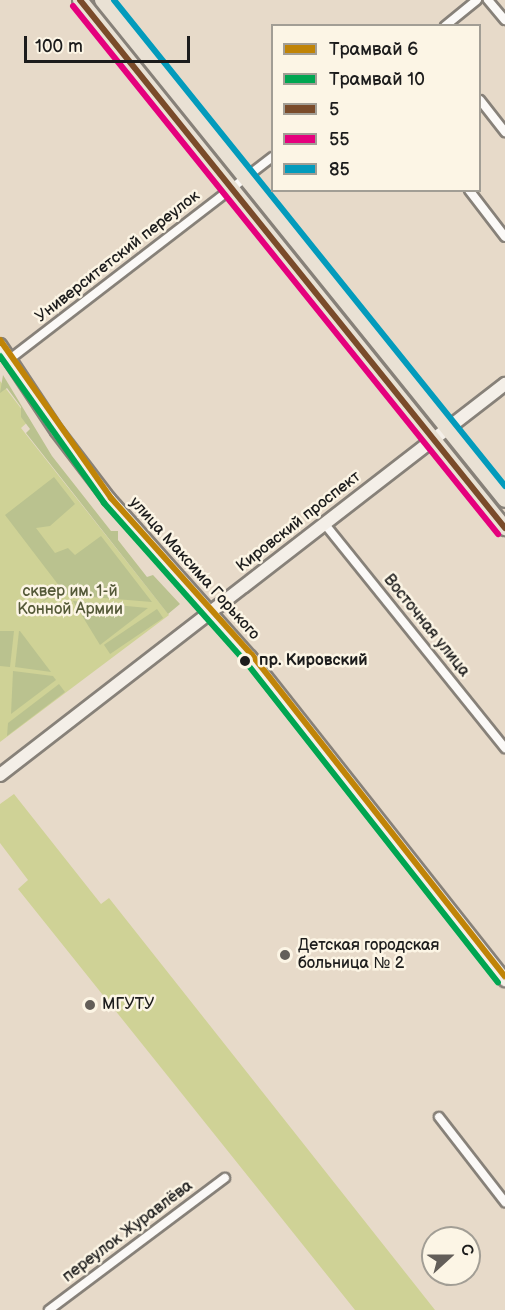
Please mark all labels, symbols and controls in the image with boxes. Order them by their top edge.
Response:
scale bar [27,24,194,62]
legend [271,24,481,192]
text: 100 m [35,36,83,57]
text: Трамвай 6 [329,39,418,60]
text: Трамвай 10 [329,69,425,90]
text: 5 [329,99,339,120]
text: 55 [329,129,350,150]
text: 85 [329,159,350,180]
street label: Университетский переулок [32,187,204,327]
street label: Кировский проспект [233,468,365,576]
street label: улица Максима Горького [125,494,263,644]
street label: Восточная улица [379,571,473,681]
park label: сквер им. 1-й Конной Армии [17,582,123,620]
place label: пр. Кировский [259,651,367,671]
marker: пр. Кировский [236,652,254,670]
place label: Детская городская больница № 2 [298,936,439,974]
marker: Детская городская больница № 2 [276,946,294,964]
place label: МГУТУ [102,995,154,1015]
marker: МГУТУ [83,998,97,1012]
street label: переулок Журавлёва [59,1177,197,1287]
north arrow [421,1226,481,1286]
text: С [456,1241,477,1259]

